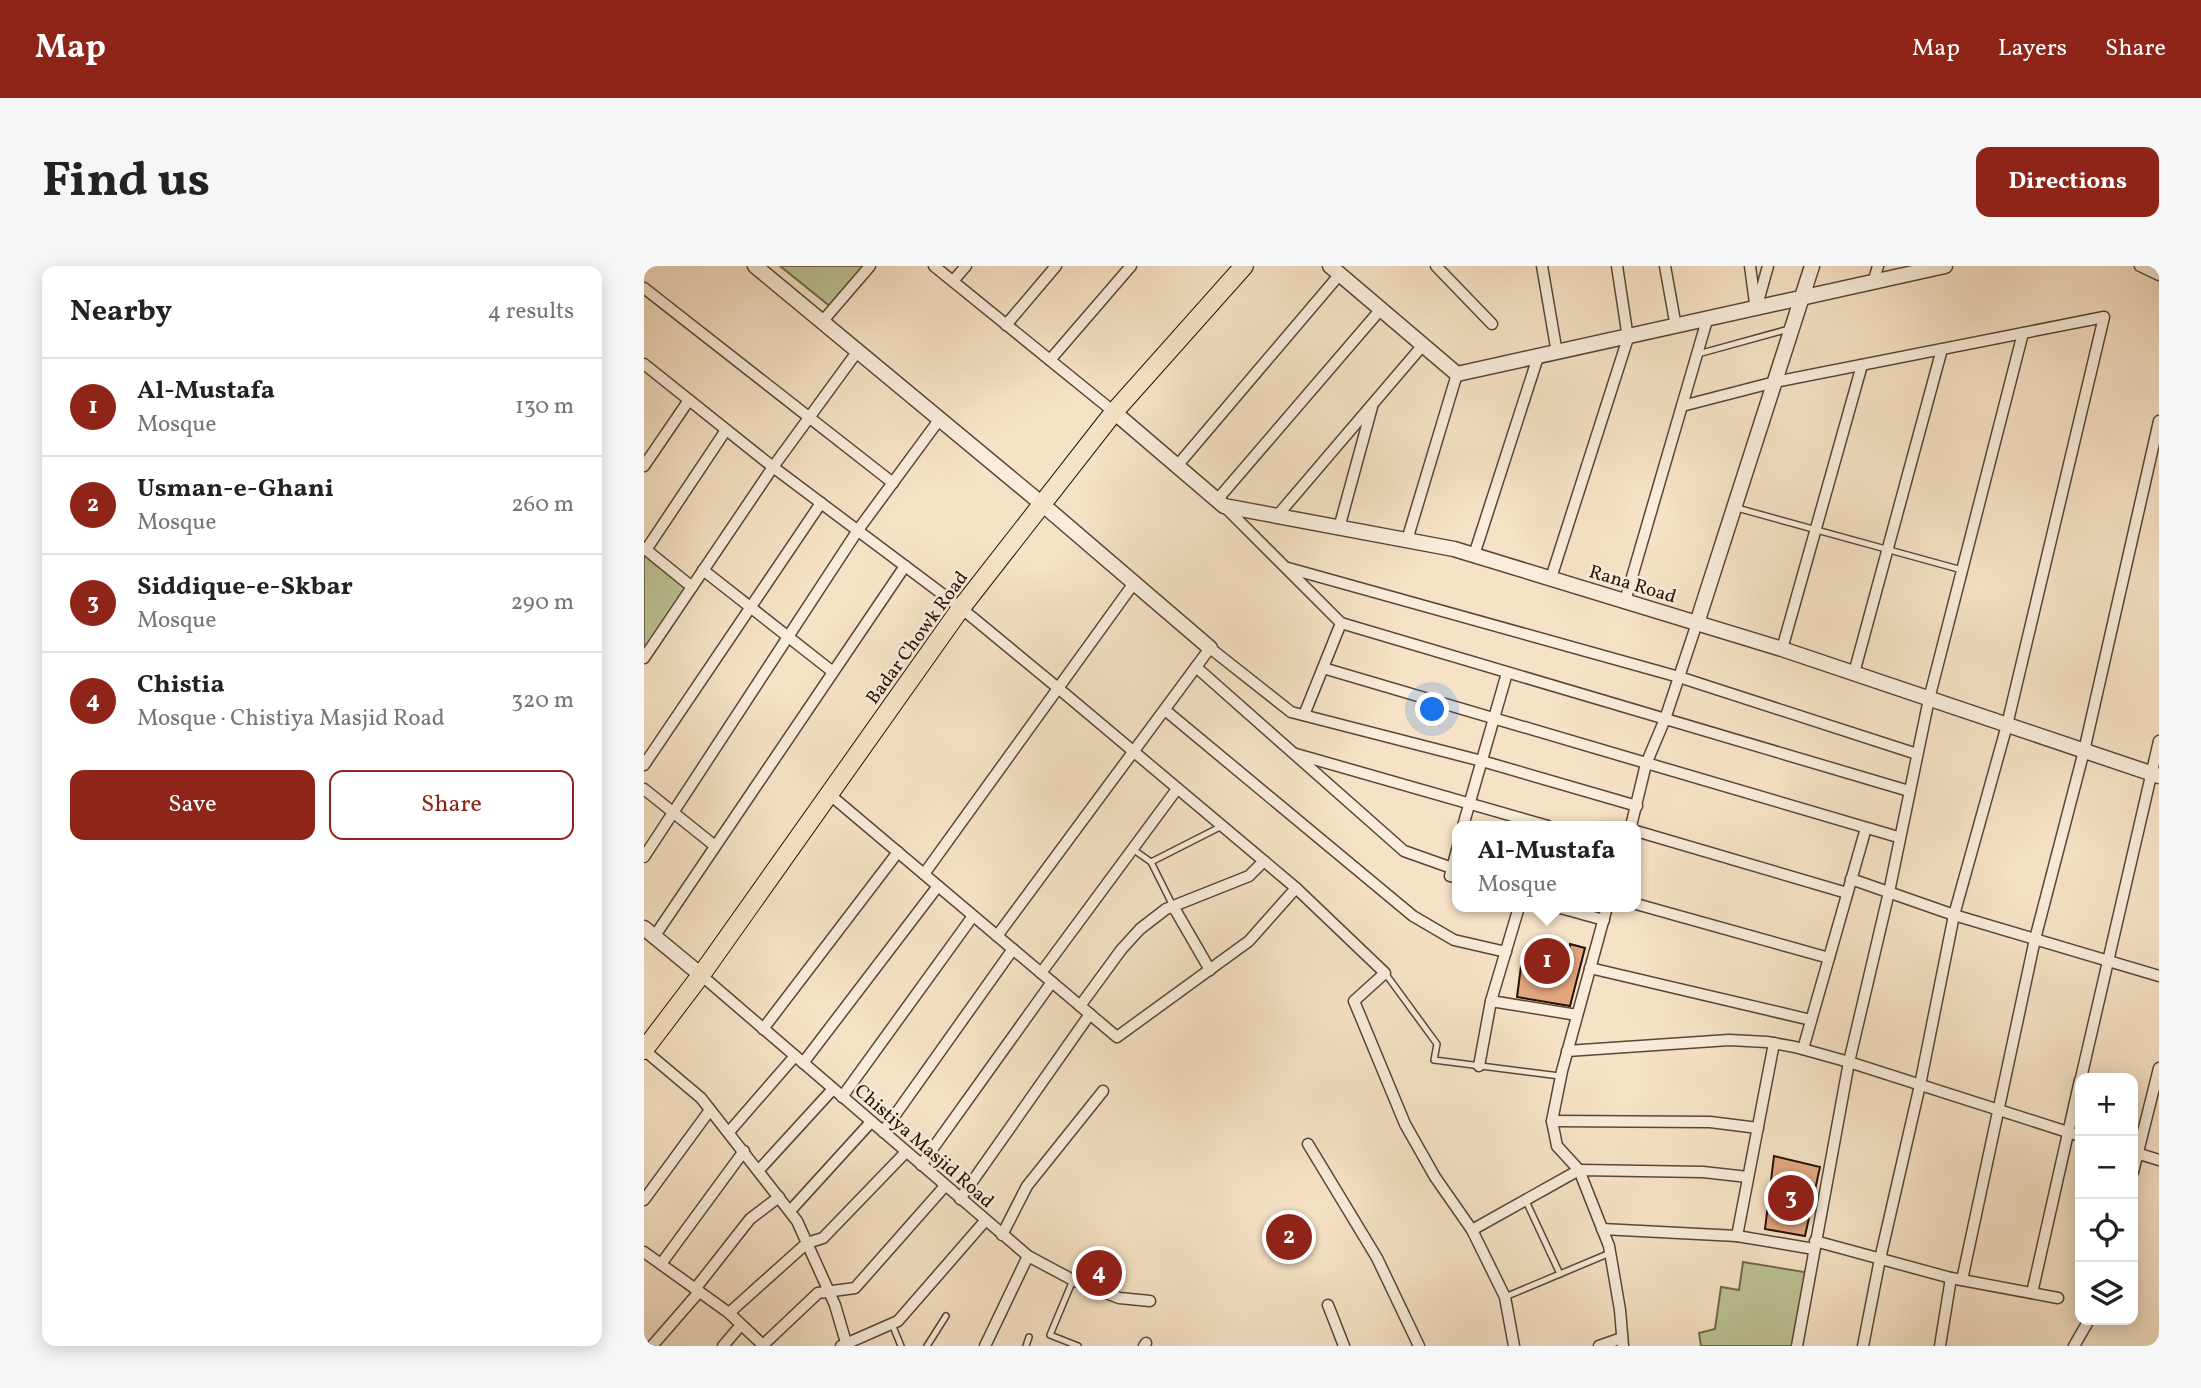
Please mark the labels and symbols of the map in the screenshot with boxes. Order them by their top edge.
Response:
street label: Rana Road [1586,559,1679,610]
street label: Badar Chowk Road [860,566,975,710]
your location [1415,692,1449,726]
pin: 1 [1524,935,1570,987]
street label: Chistiya Masjid Road [848,1079,999,1214]
pin: 3 [1768,1172,1814,1224]
pin: 2 [1266,1211,1312,1263]
pin: 4 [1076,1247,1122,1299]

